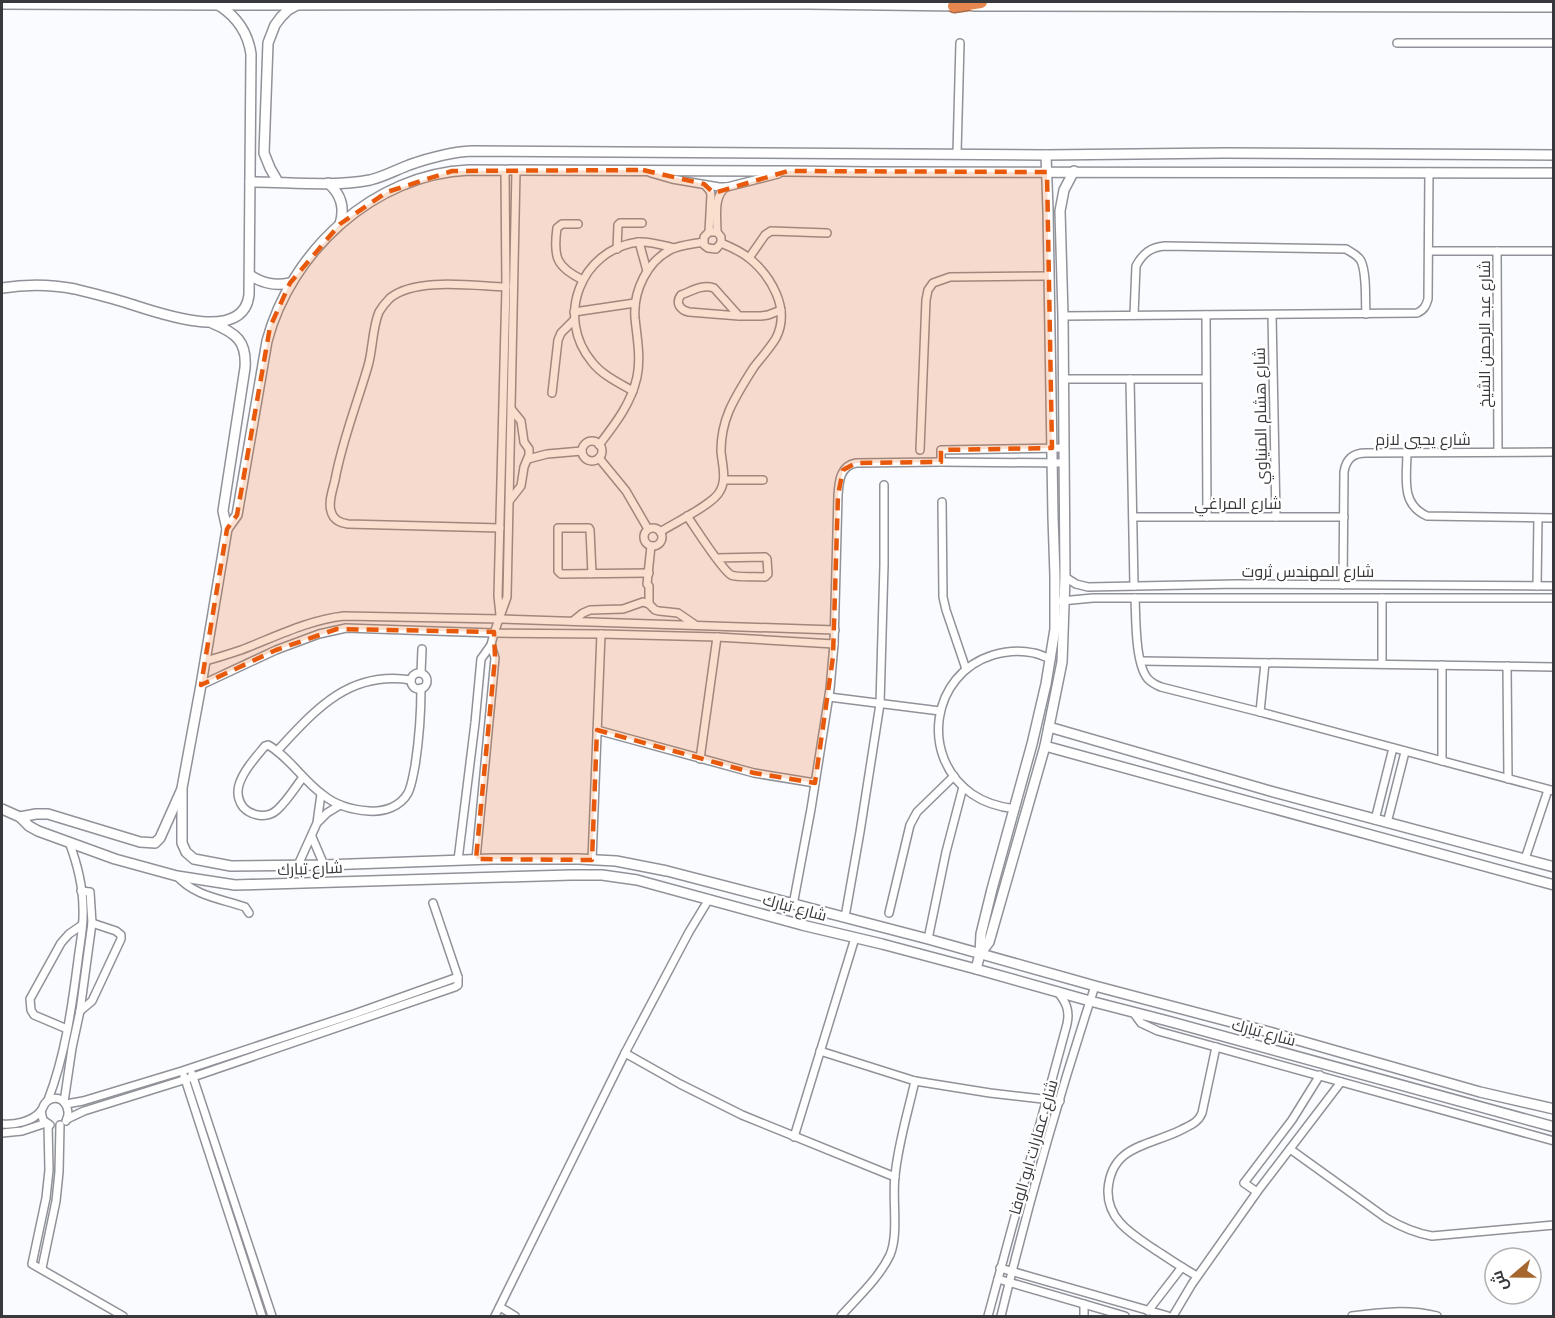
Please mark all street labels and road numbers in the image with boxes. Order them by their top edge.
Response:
street label: شارع عبد الرحمن الشيخ [1475,260,1496,408]
street label: شارع هشام المنياوي [1250,347,1275,485]
street label: شارع يحيي لازم [1375,430,1471,451]
street label: شارع المراغي [1194,494,1282,517]
street label: شارع المهندس ثروت [1242,562,1374,583]
street label: شارع تبارك [277,858,343,881]
street label: شارع تبارك [760,890,829,927]
street label: شارع تبارك [1229,1015,1298,1052]
street label: شارع عمارات ابو الوفا [1005,1077,1064,1217]

